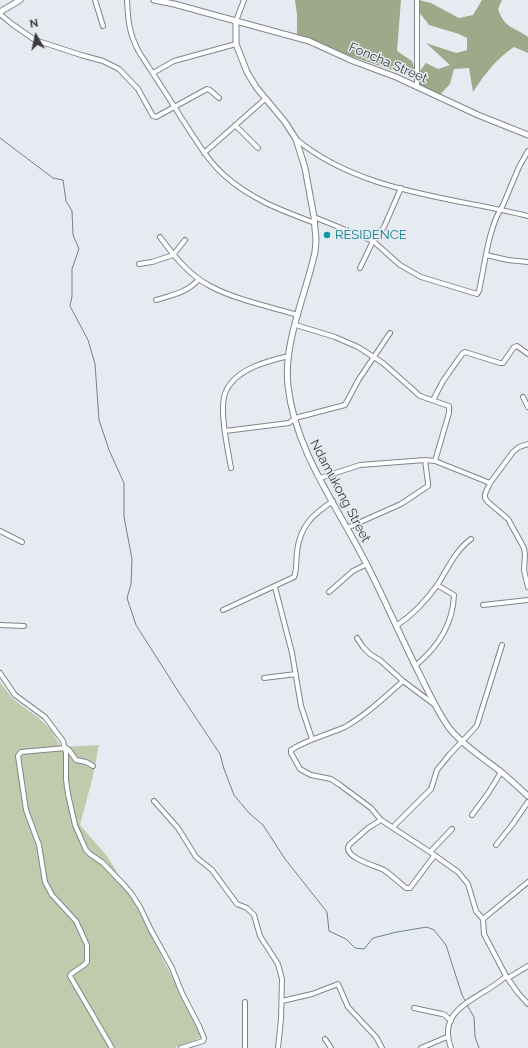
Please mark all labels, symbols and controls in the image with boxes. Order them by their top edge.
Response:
north arrow [16,16,56,56]
text: N [29,17,39,31]
street label: Foncha Street [346,39,430,87]
place label: RÉSIDENCE [335,227,407,243]
marker: RÉSIDENCE [322,230,332,240]
street label: Ndamukong Street [306,437,374,545]

